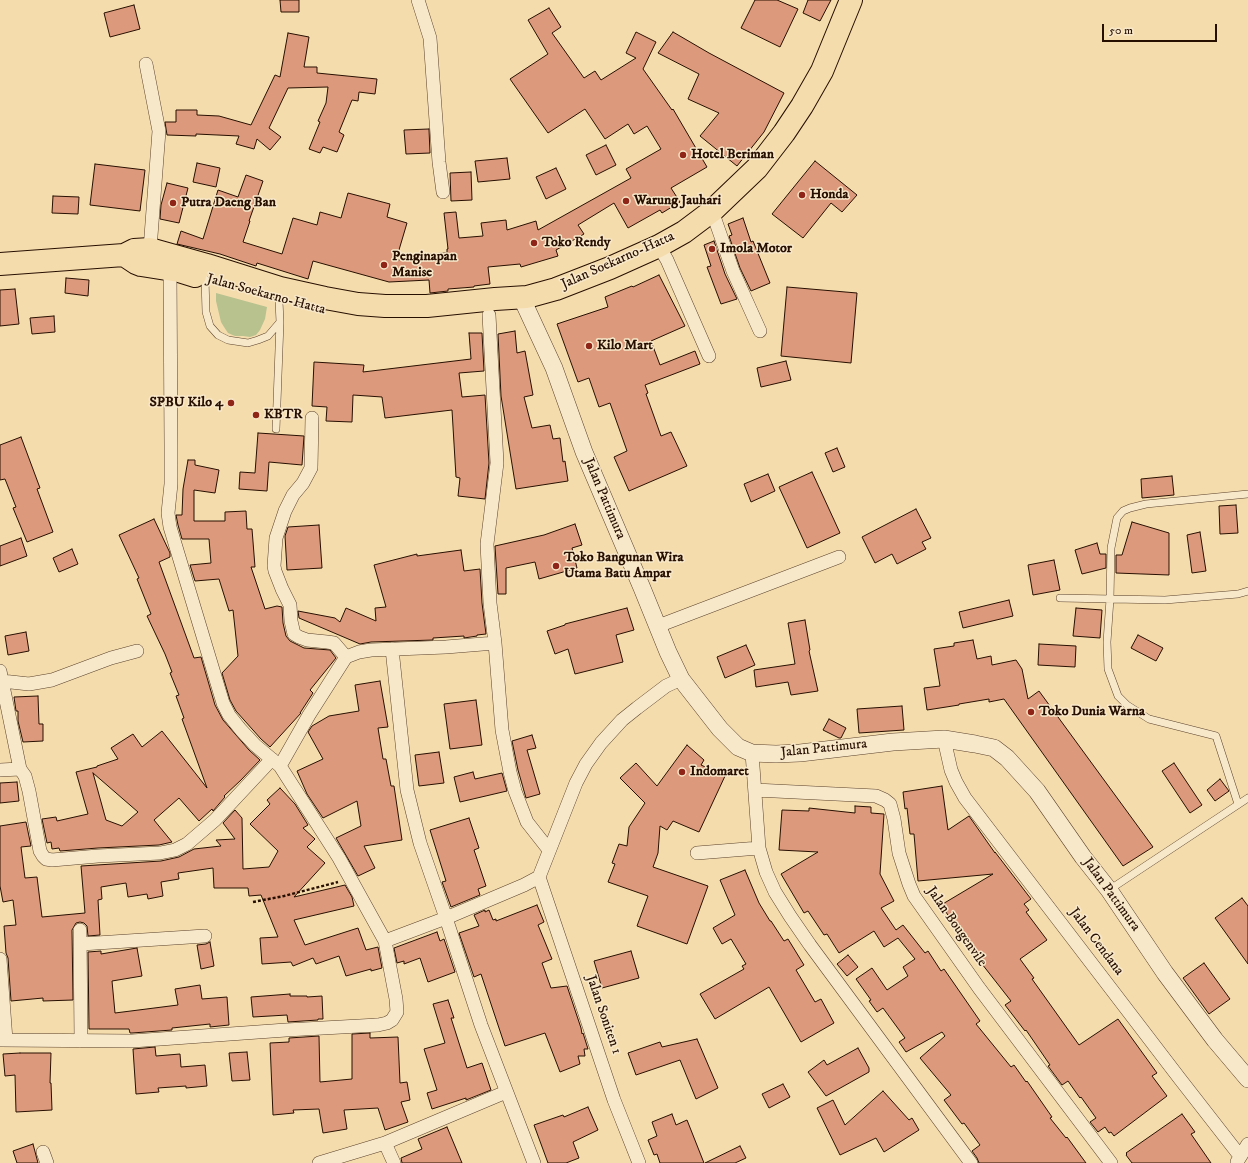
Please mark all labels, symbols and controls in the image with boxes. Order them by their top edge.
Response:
scale bar [1104,16,1219,42]
text: 50 m [1109,23,1133,38]
place label: Hotel Beriman [691,147,774,163]
marker: Hotel Beriman [678,150,688,160]
place label: Honda [810,187,849,203]
marker: Honda [797,190,807,200]
place label: Warung Jauhari [634,193,721,209]
place label: Putra Daeng Ban [181,195,276,211]
marker: Warung Jauhari [621,196,631,206]
marker: Putra Daeng Ban [168,198,178,208]
street label: Jalan Soekarno-Hatta [559,228,677,294]
place label: Toko Rendy [542,235,610,251]
marker: Toko Rendy [529,238,539,248]
place label: Imola Motor [720,241,792,257]
marker: Imola Motor [707,244,717,254]
place label: Penginapan Manise [392,249,457,282]
marker: Penginapan Manise [379,260,389,270]
street label: Jalan Soekarno-Hatta [205,271,327,319]
place label: Kilo Mart [597,338,653,354]
marker: Kilo Mart [584,341,594,351]
place label: SPBU Kilo 4 [149,395,223,411]
marker: SPBU Kilo 4 [226,398,236,408]
place label: KBTR [264,407,303,423]
marker: KBTR [251,410,261,420]
street label: Jalan Pattimura [579,456,629,542]
place label: Toko Bangunan Wira Utama Batu Ampar [564,550,683,582]
marker: Toko Bangunan Wira Utama Batu Ampar [551,561,561,571]
place label: Toko Dunia Warna [1039,704,1145,720]
marker: Toko Dunia Warna [1026,707,1036,717]
street label: Jalan Pattimura [780,736,868,762]
place label: Indomaret [690,764,749,780]
marker: Indomaret [677,767,687,777]
street label: Jalan Pattimura [1079,855,1143,935]
street label: Jalan Bougenvile [922,884,990,970]
street label: Jalan Cendana [1065,905,1127,979]
street label: Jalan Soniten 1 [582,973,624,1057]

